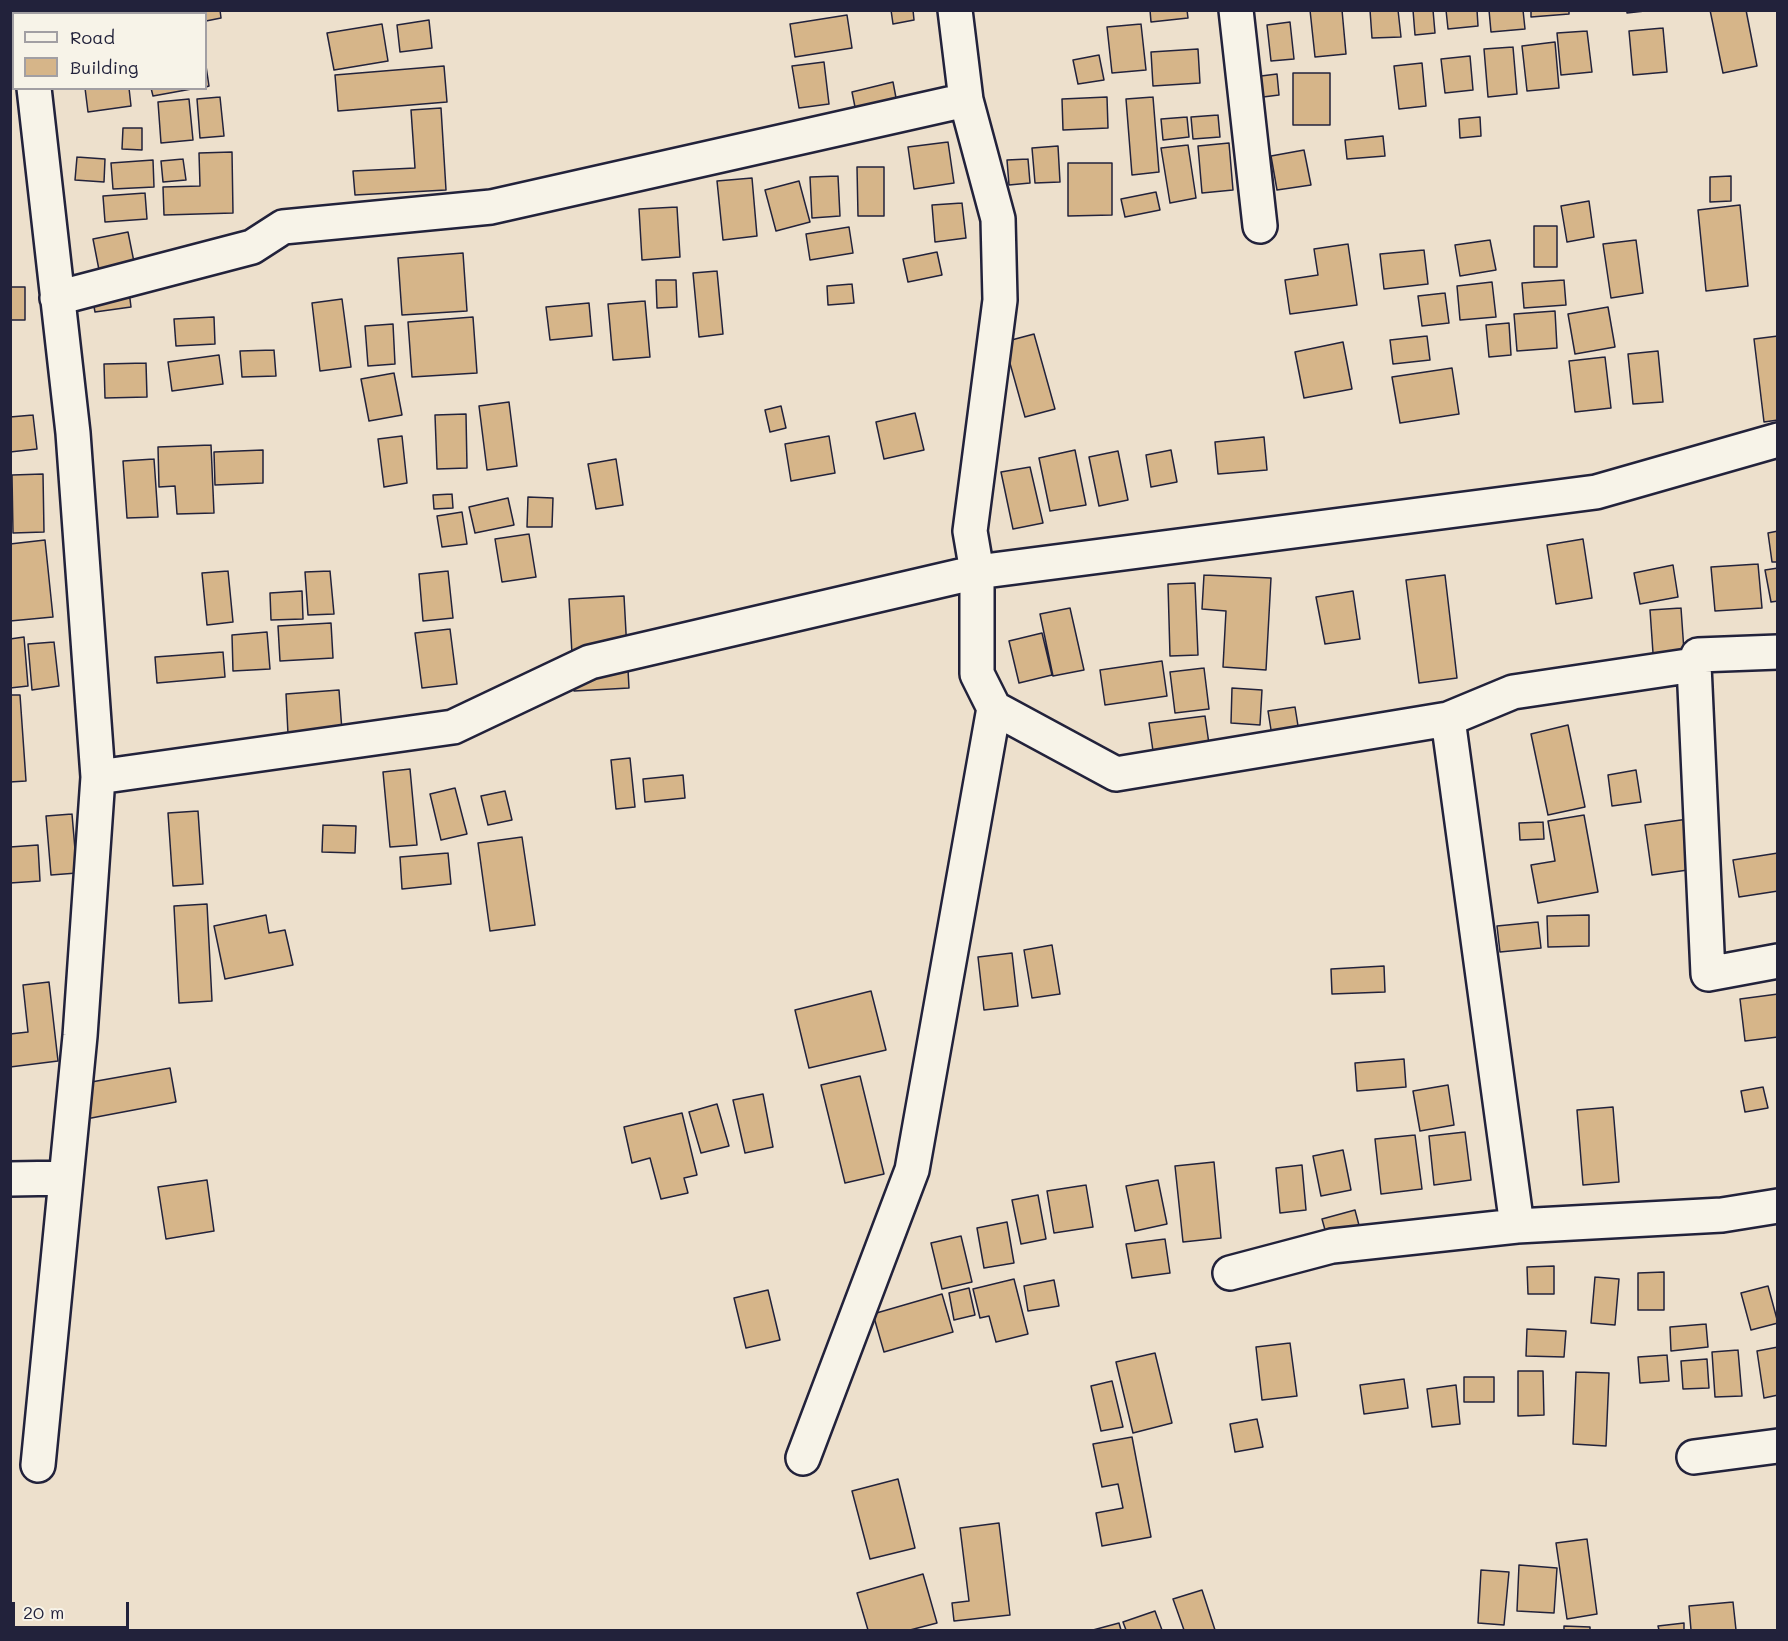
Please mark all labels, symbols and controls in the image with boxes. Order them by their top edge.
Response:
legend [12,12,207,90]
text: Road [70,25,115,49]
text: Building [70,55,138,79]
scale bar [15,1590,132,1628]
text: 20 m [23,1600,64,1624]

